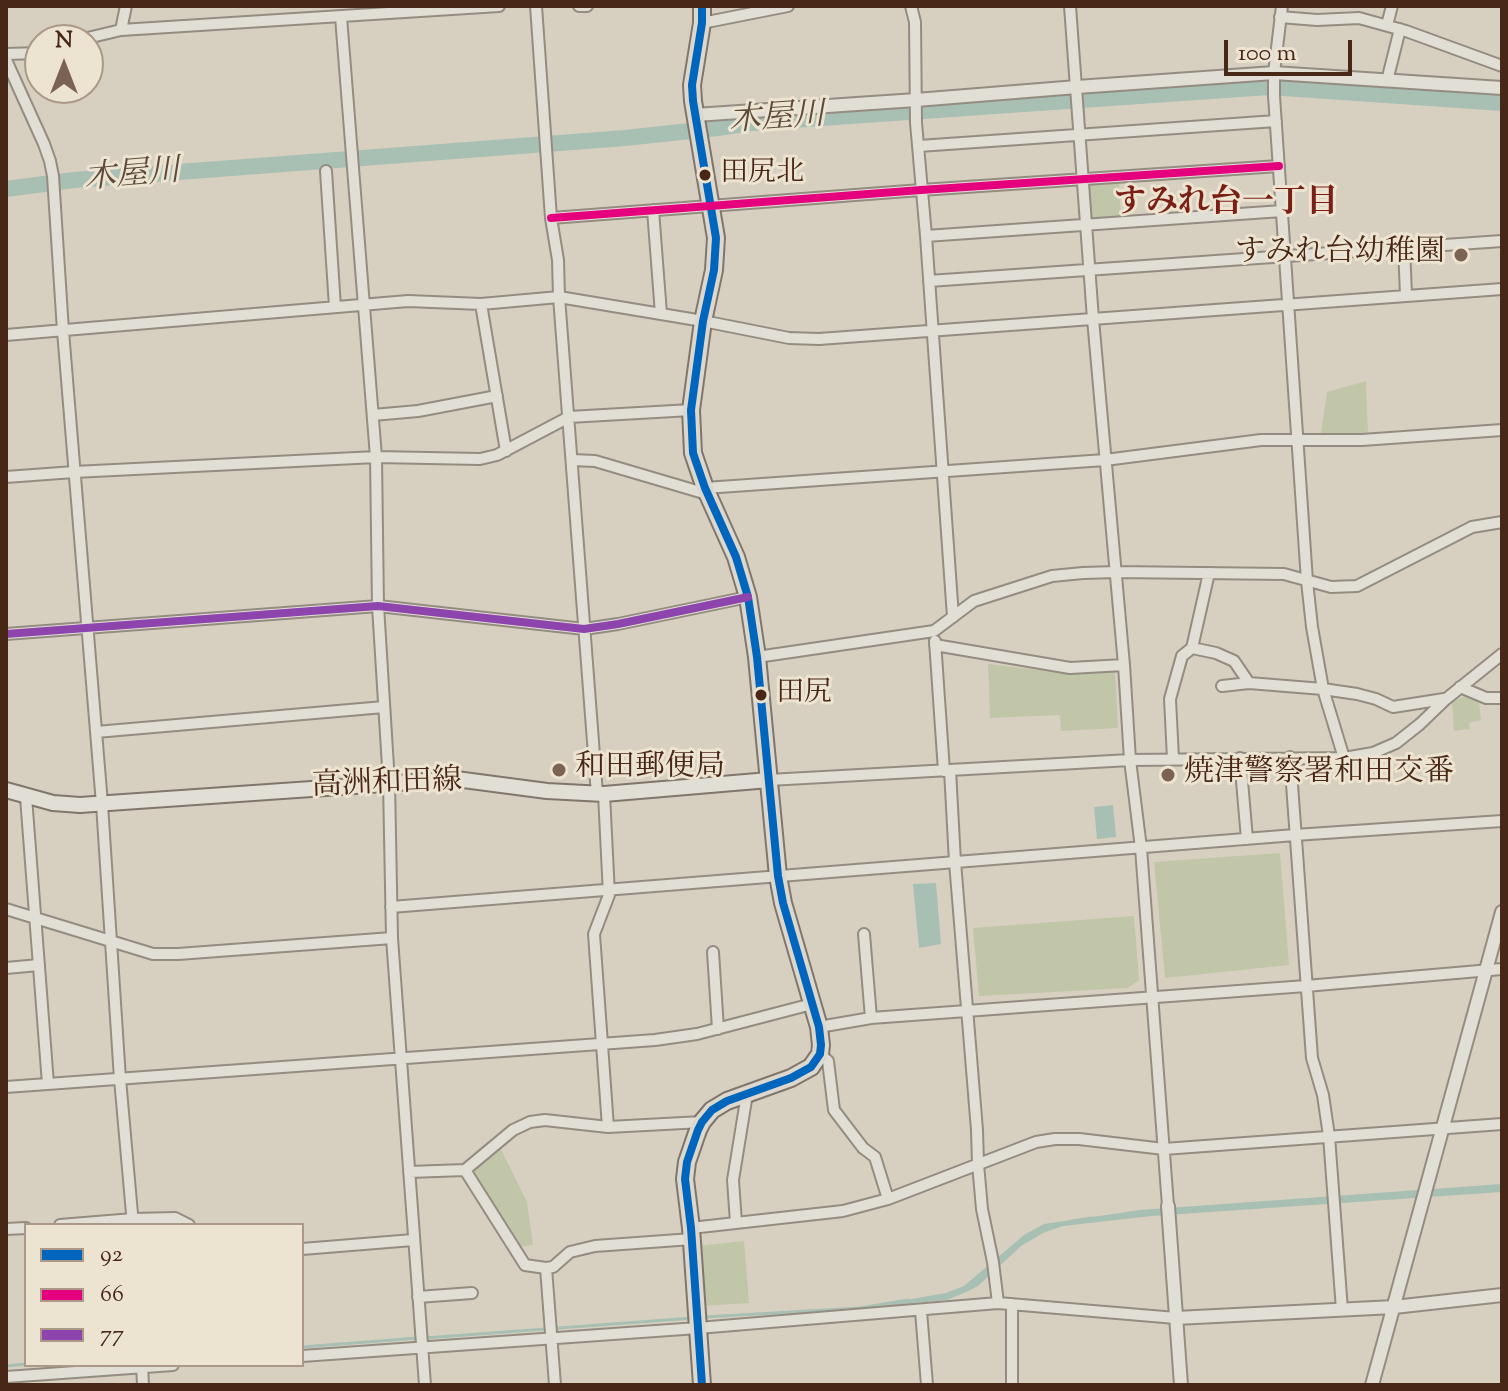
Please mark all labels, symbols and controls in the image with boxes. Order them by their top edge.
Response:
north arrow [24,24,104,104]
scale bar [1228,24,1356,74]
text: N [55,26,73,58]
text: 100 m [1238,37,1296,71]
water label: 木屋川 [728,98,826,144]
water label: 木屋川 [83,155,181,201]
place label: 田尻北 [720,158,804,192]
marker: 田尻北 [697,167,713,183]
district label: すみれ台一丁目 [1114,187,1338,225]
place label: すみれ台幼稚園 [1235,237,1445,273]
marker: すみれ台幼稚園 [1452,246,1470,264]
place label: 田尻 [776,678,832,712]
marker: 田尻 [753,687,769,703]
place label: 和田郵便局 [575,752,725,788]
place label: 焼津警察署和田交番 [1184,757,1454,793]
marker: 和田郵便局 [550,761,568,779]
street label: 高洲和田線 [311,765,463,807]
marker: 焼津警察署和田交番 [1159,766,1177,784]
legend [24,1223,304,1367]
text: 92 [100,1238,123,1272]
text: 66 [100,1278,124,1312]
text: 77 [100,1318,124,1352]

